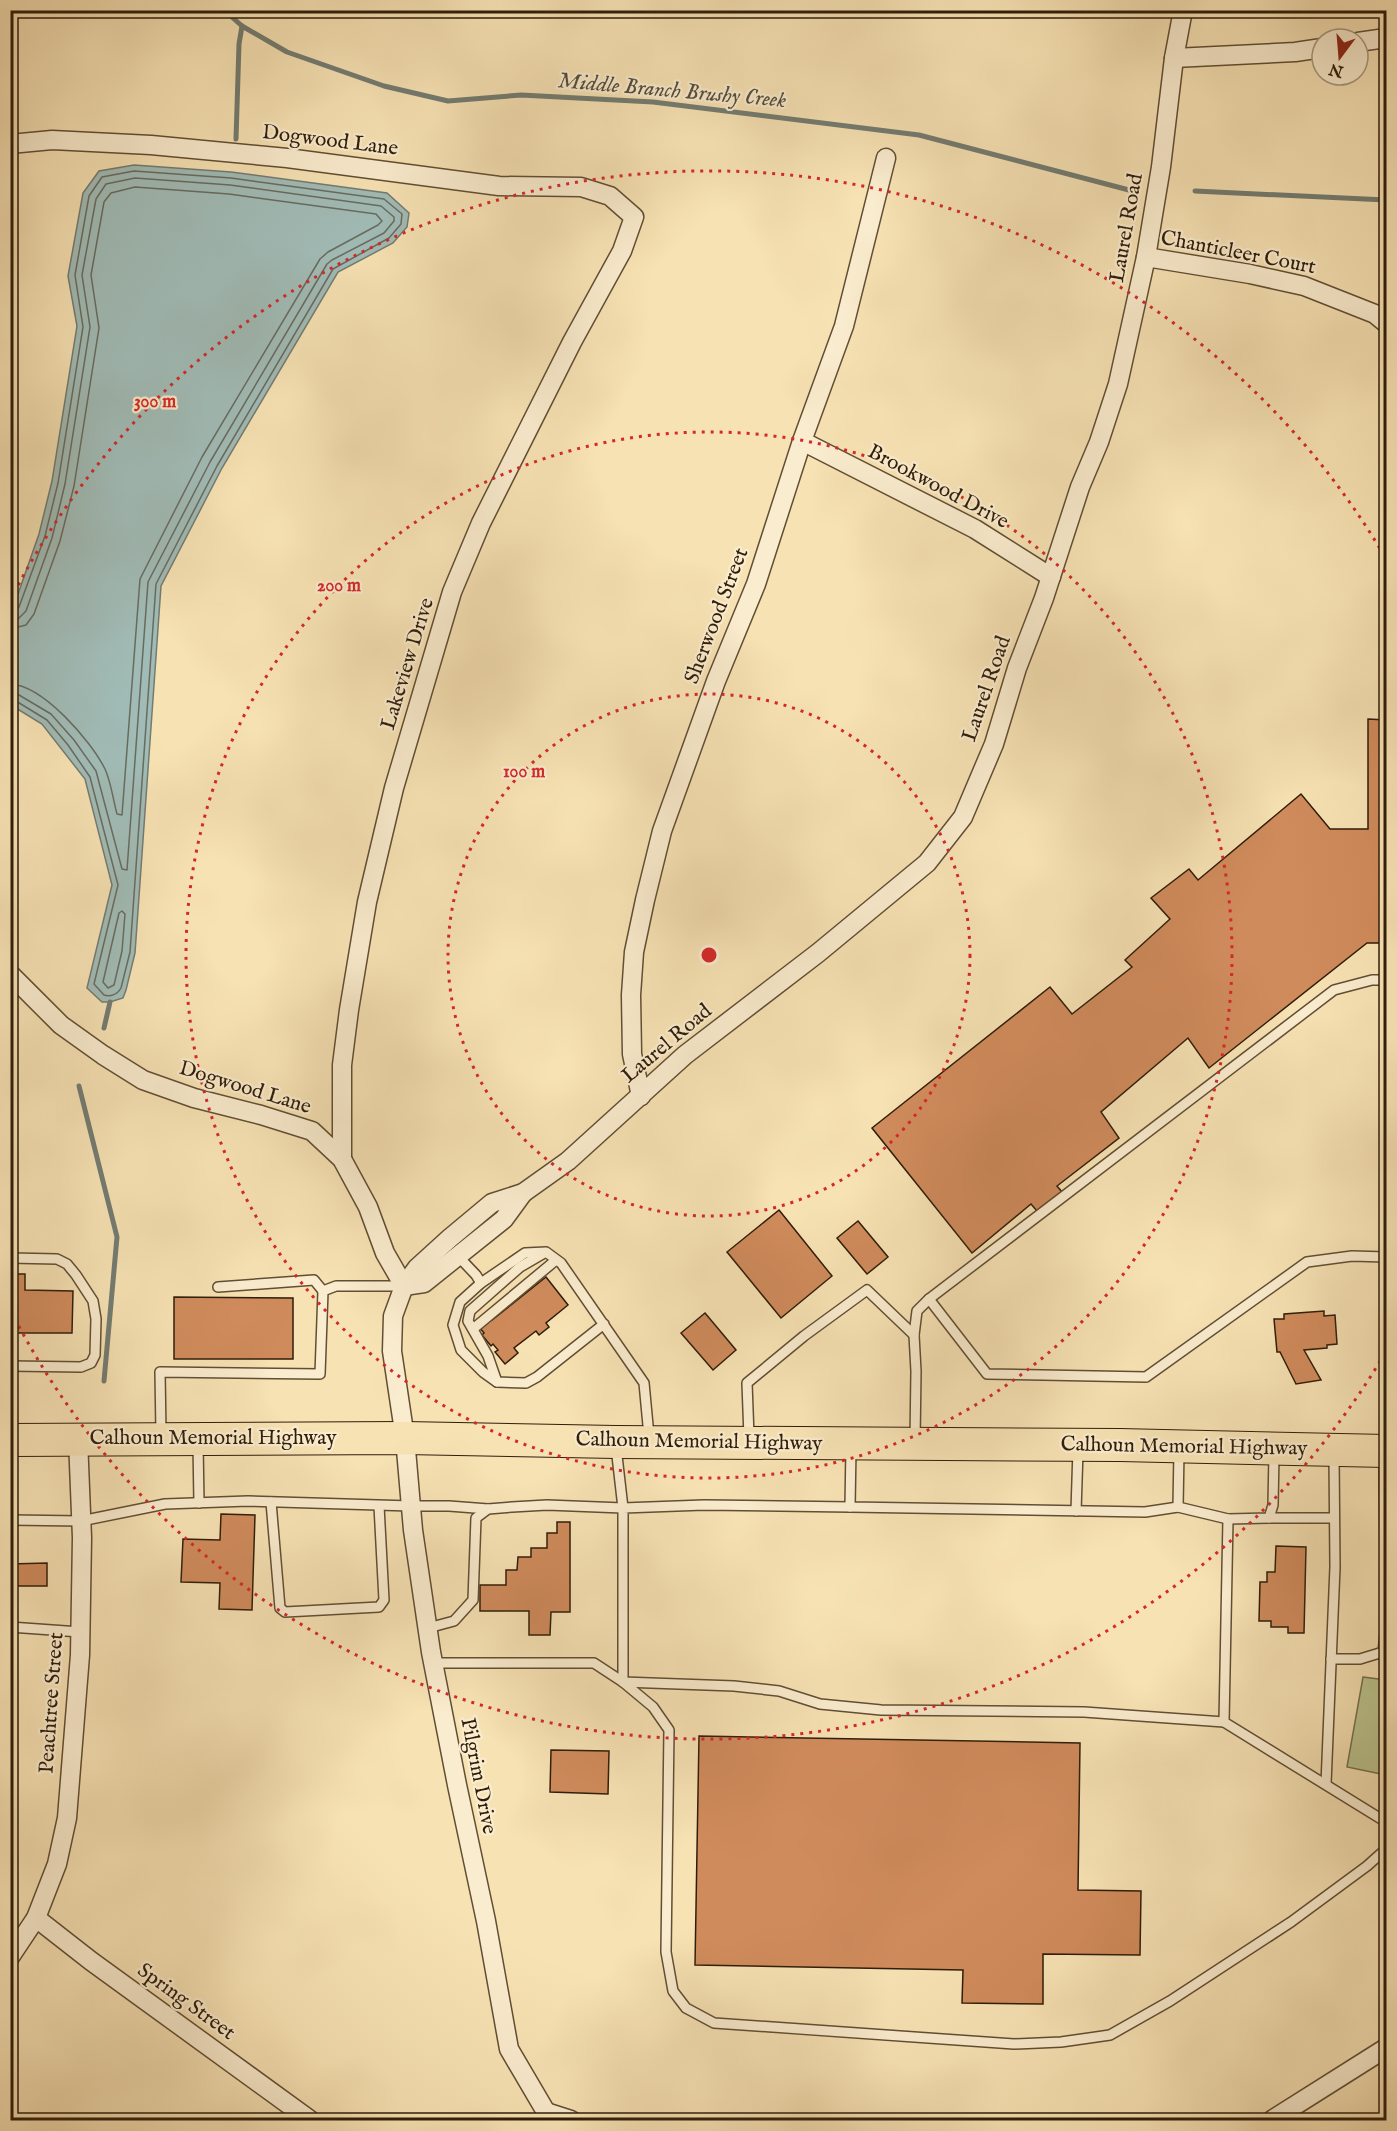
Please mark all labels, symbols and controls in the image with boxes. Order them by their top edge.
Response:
north arrow [1310,27,1370,87]
text: N [1327,58,1347,81]
water label: Middle Branch Brushy Creek [557,67,787,115]
street label: Dogwood Lane [260,119,400,163]
street label: Laurel Road [1104,171,1150,285]
street label: Chanticleer Court [1158,225,1318,281]
text: 300 m [134,391,176,414]
street label: Brookwood Drive [863,438,1014,536]
street label: Sherwood Street [679,544,755,688]
text: 200 m [317,575,361,598]
street label: Lakeview Drive [375,594,441,733]
street label: Laurel Road [956,632,1018,745]
text: 100 m [503,761,545,784]
centre of rings [699,945,719,965]
street label: Laurel Road [616,998,718,1090]
street label: Dogwood Lane [176,1055,315,1121]
street label: Calhoun Memorial Highway [89,1425,337,1452]
street label: Calhoun Memorial Highway [575,1426,823,1458]
street label: Calhoun Memorial Highway [1060,1431,1308,1463]
street label: Peachtree Street [34,1631,70,1775]
street label: Pilgrim Drive [453,1716,503,1837]
street label: Spring Street [132,1957,240,2047]

